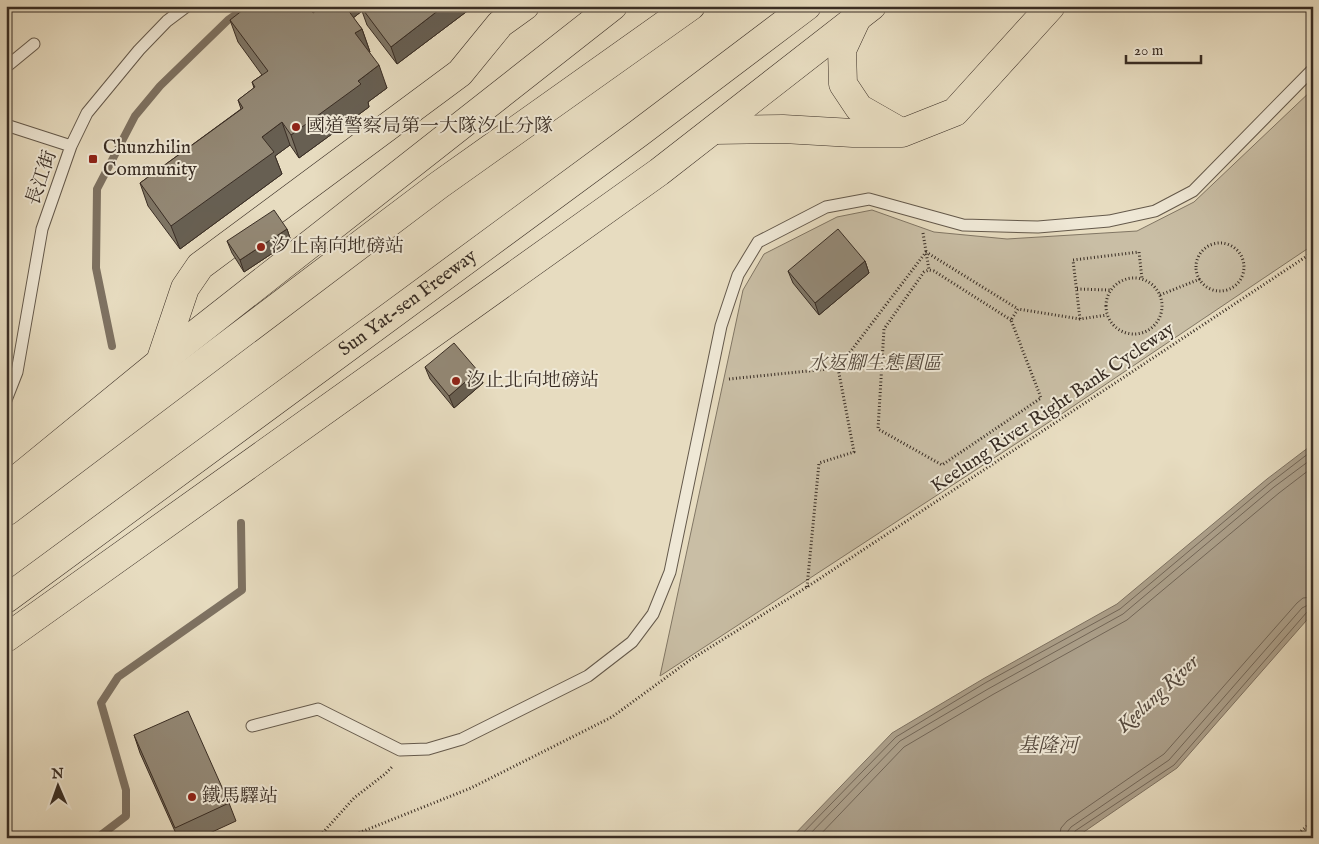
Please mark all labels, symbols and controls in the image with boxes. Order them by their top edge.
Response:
scale bar [1126,32,1202,64]
text: 20 m [1134,41,1164,60]
place label: 國道警察局第一大隊汐止分隊 [306,115,553,139]
marker: 國道警察局第一大隊汐止分隊 [290,121,302,133]
place label: Chunzhilin Community [103,136,198,182]
street label: 長江街 [21,147,63,209]
marker: Chunzhilin Community [87,153,99,165]
place label: 汐止南向地磅站 [271,235,404,259]
marker: 汐止南向地磅站 [255,241,267,253]
street label: Sun Yat-sen Freeway [334,244,482,362]
street label: Keelung River Right Bank Cycleway [927,317,1180,499]
park label: 水返腳生態園區 [808,352,943,376]
place label: 汐止北向地磅站 [466,369,599,393]
marker: 汐止北向地磅站 [450,375,462,387]
water label: Keelung River [1111,649,1206,740]
water label: 基隆河 [1018,734,1081,759]
north arrow [32,762,82,812]
text: N [50,765,64,783]
place label: 鐵馬驛站 [202,785,278,809]
marker: 鐵馬驛站 [186,791,198,803]

